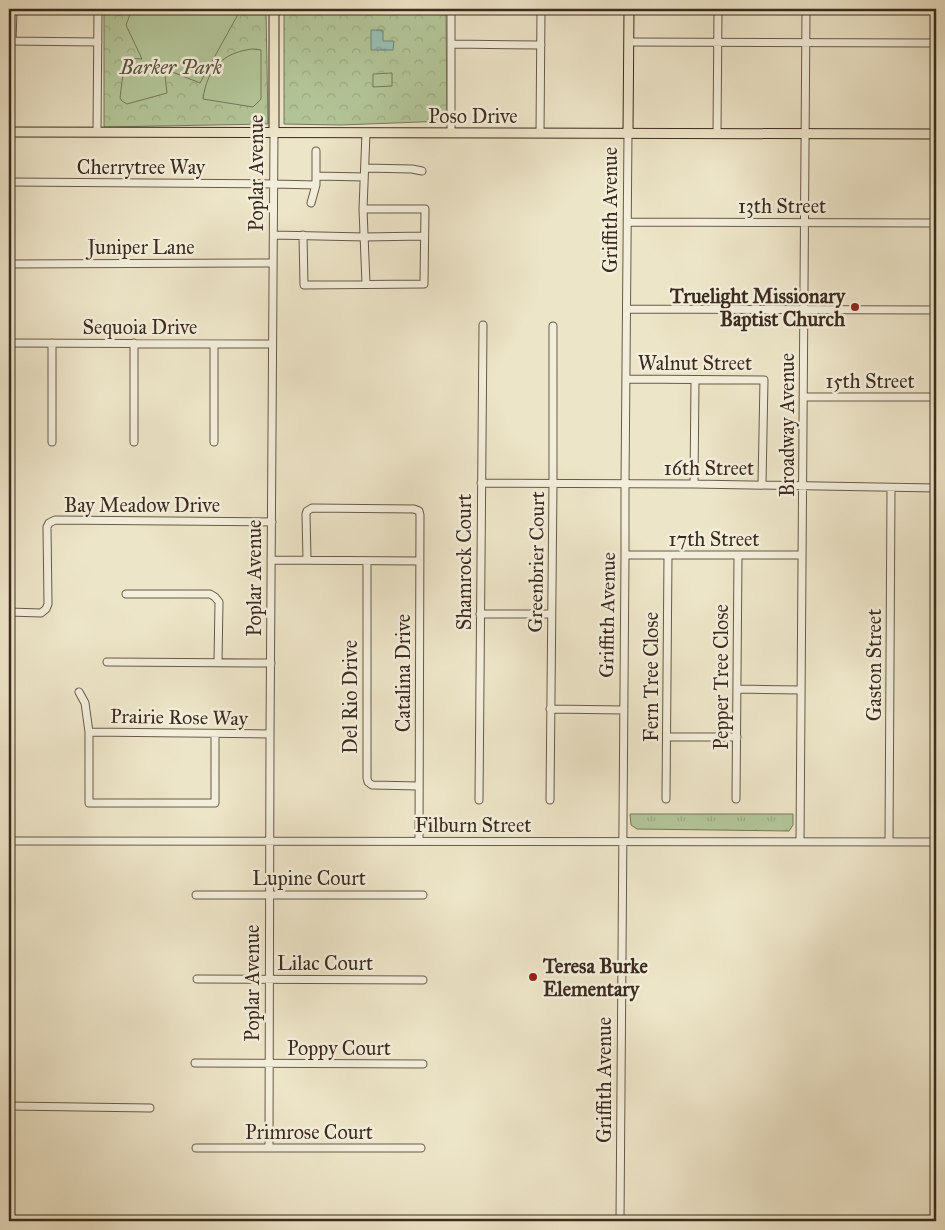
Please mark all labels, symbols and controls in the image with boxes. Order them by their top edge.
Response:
park label: Barker Park [119,55,222,79]
street label: Poso Drive [428,104,518,128]
street label: Poplar Avenue [244,115,268,231]
street label: Griffith Avenue [598,147,622,273]
street label: Cherrytree Way [77,155,206,179]
street label: 13th Street [738,194,826,218]
street label: Juniper Lane [85,235,195,260]
place label: Truelight Missionary Baptist Church [669,284,847,332]
marker: Truelight Missionary Baptist Church [849,301,861,313]
street label: Sequoia Drive [83,315,197,340]
street label: Walnut Street [638,351,752,375]
street label: Broadway Avenue [775,353,799,497]
street label: 15th Street [825,369,915,393]
street label: 16th Street [664,456,754,480]
street label: Greenbrier Court [523,491,549,633]
street label: Bay Meadow Drive [64,493,220,517]
street label: Shamrock Court [452,494,476,630]
street label: Poplar Avenue [242,520,266,636]
street label: 17th Street [669,527,759,551]
street label: Griffith Avenue [594,552,620,678]
street label: Pepper Tree Close [709,604,733,750]
street label: Gaston Street [862,609,886,721]
street label: Fern Tree Close [639,612,663,742]
street label: Catalina Drive [391,614,415,732]
street label: Del Rio Drive [338,640,362,754]
street label: Prairie Rose Way [110,704,249,730]
street label: Filburn Street [415,813,531,837]
street label: Lupine Court [252,866,366,890]
street label: Poplar Avenue [240,925,264,1041]
street label: Lilac Court [277,951,373,975]
place label: Teresa Burke Elementary [542,954,648,1002]
marker: Teresa Burke Elementary [527,971,539,983]
street label: Griffith Avenue [592,1017,616,1143]
street label: Poppy Court [287,1036,391,1060]
street label: Primrose Court [245,1120,373,1144]

